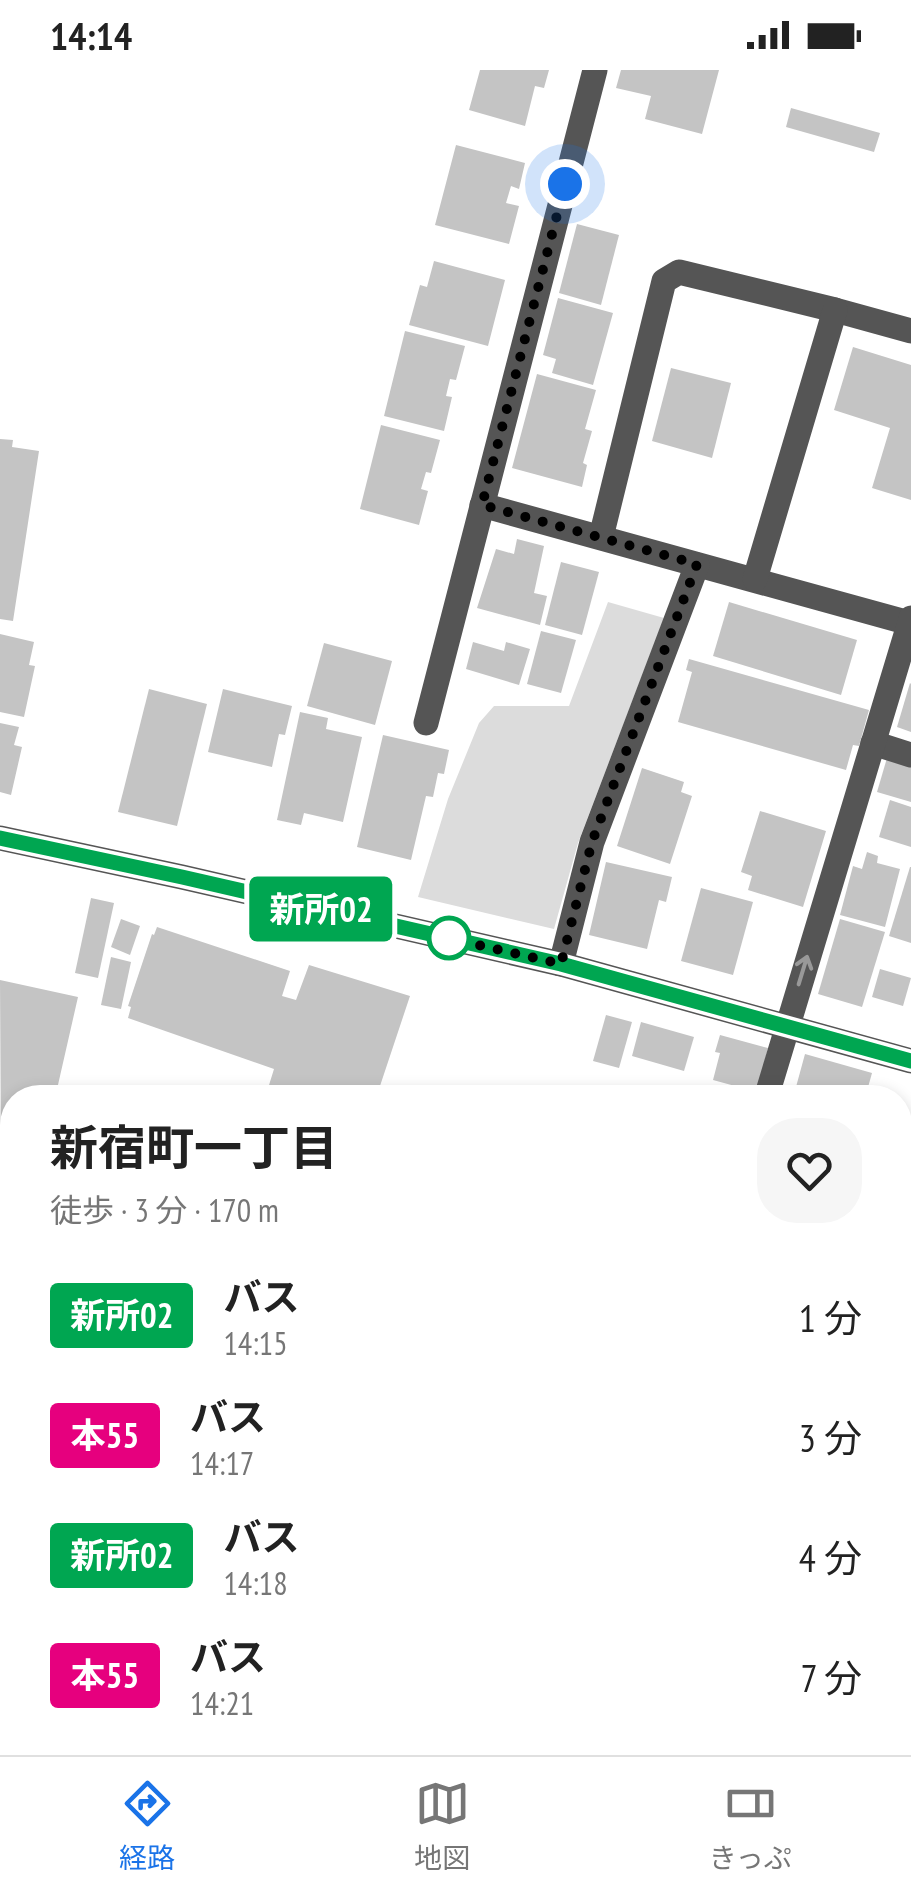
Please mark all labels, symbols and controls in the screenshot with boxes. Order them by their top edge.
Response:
text: 14:14 [50,11,132,60]
your location [540,159,590,209]
line badge: 新所02 [251,876,391,942]
text: 新所02 [269,886,373,932]
unlabelled marker [428,917,470,959]
one-way arrow [796,955,814,987]
text: 新宿町一丁目 [50,1116,338,1178]
button: heart [757,1118,862,1223]
text: 徒歩 · 3 分 · 170 m [50,1189,279,1231]
text: バス [223,1272,299,1321]
text: 新所02 [70,1292,173,1338]
text: 1 分 [799,1293,862,1342]
text: 14:15 [223,1322,288,1364]
text: バス [190,1392,266,1441]
text: 本55 [71,1412,139,1458]
text: 3 分 [799,1413,862,1462]
text: 14:17 [190,1442,254,1484]
text: バス [223,1512,299,1561]
text: 新所02 [70,1532,173,1578]
text: 4 分 [799,1533,862,1582]
text: 14:18 [223,1562,288,1604]
text: バス [190,1632,266,1681]
text: 本55 [71,1652,139,1698]
text: 7 分 [800,1653,862,1702]
text: 14:21 [190,1682,254,1724]
tab: 経路 [119,1776,175,1876]
tab: 地図 [414,1776,470,1876]
tab: きっぷ [709,1776,792,1876]

